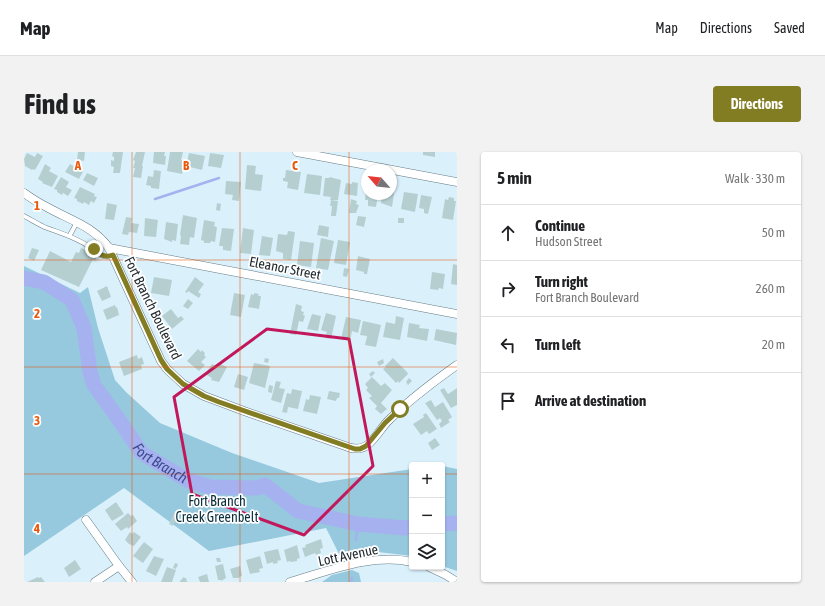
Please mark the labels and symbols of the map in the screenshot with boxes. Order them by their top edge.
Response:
text: A [74,158,82,173]
text: B [183,158,190,173]
text: C [292,158,298,173]
north arrow [361,164,397,200]
text: 1 [34,198,40,213]
route end [85,240,103,258]
street label: Eleanor Street [248,253,322,283]
street label: Fort Branch Boulevard [121,254,185,362]
text: 2 [34,306,40,321]
route start [391,400,409,418]
text: 3 [34,413,40,428]
water label: Fort Branch [129,440,191,486]
park label: Fort Branch Creek Greenbelt [176,493,258,525]
text: 4 [33,521,40,536]
street label: Lott Avenue [317,541,379,569]

